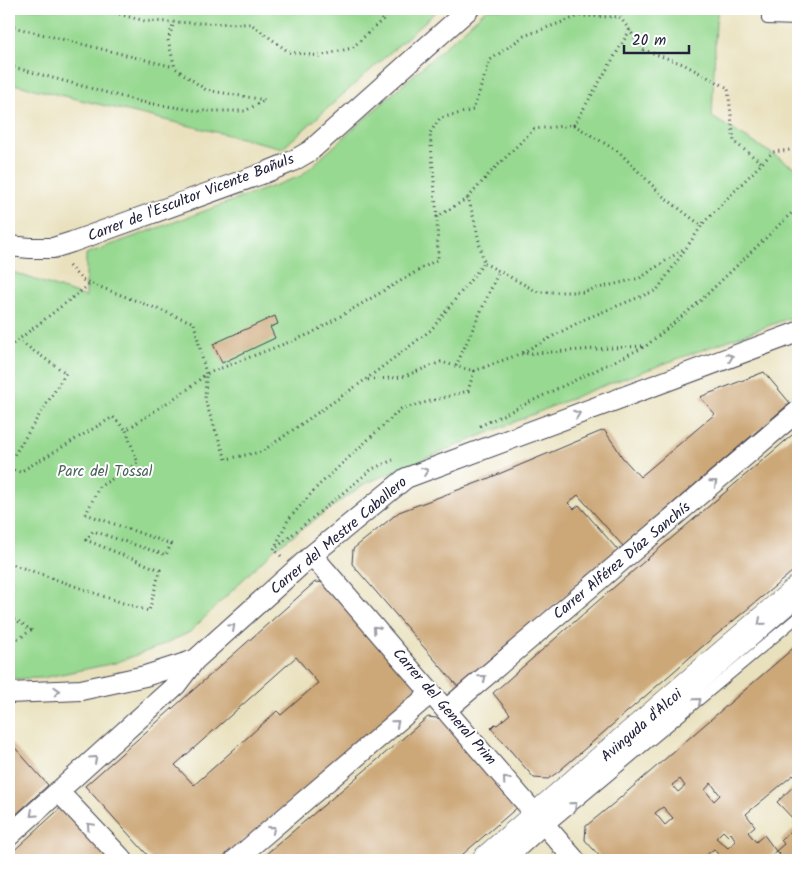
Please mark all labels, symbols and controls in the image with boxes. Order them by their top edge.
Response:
scale bar [624,22,690,54]
text: 20 m [632,29,666,53]
street label: Carrer de l'Escultor Vicente Bañuls [84,147,298,249]
one-way arrow [725,353,733,363]
one-way arrow [573,410,581,420]
park label: Parc del Tossal [57,460,153,484]
one-way arrow [420,467,429,477]
street label: Carrer del Mestre Caballero [265,471,413,601]
one-way arrow [708,480,717,489]
street label: Carrer Alférez Díaz Sanchís [548,496,697,626]
one-way arrow [758,616,767,625]
one-way arrow [226,624,235,633]
one-way arrow [373,626,382,635]
street label: Carrer del General Prim [386,643,502,771]
one-way arrow [477,676,486,684]
street label: Avinguda d'Alcoi [596,683,689,768]
one-way arrow [54,686,62,696]
one-way arrow [693,698,702,707]
one-way arrow [390,720,399,729]
one-way arrow [89,755,98,764]
one-way arrow [502,776,511,785]
one-way arrow [568,803,577,811]
one-way arrow [30,808,39,817]
one-way arrow [87,822,96,831]
one-way arrow [266,826,275,834]

